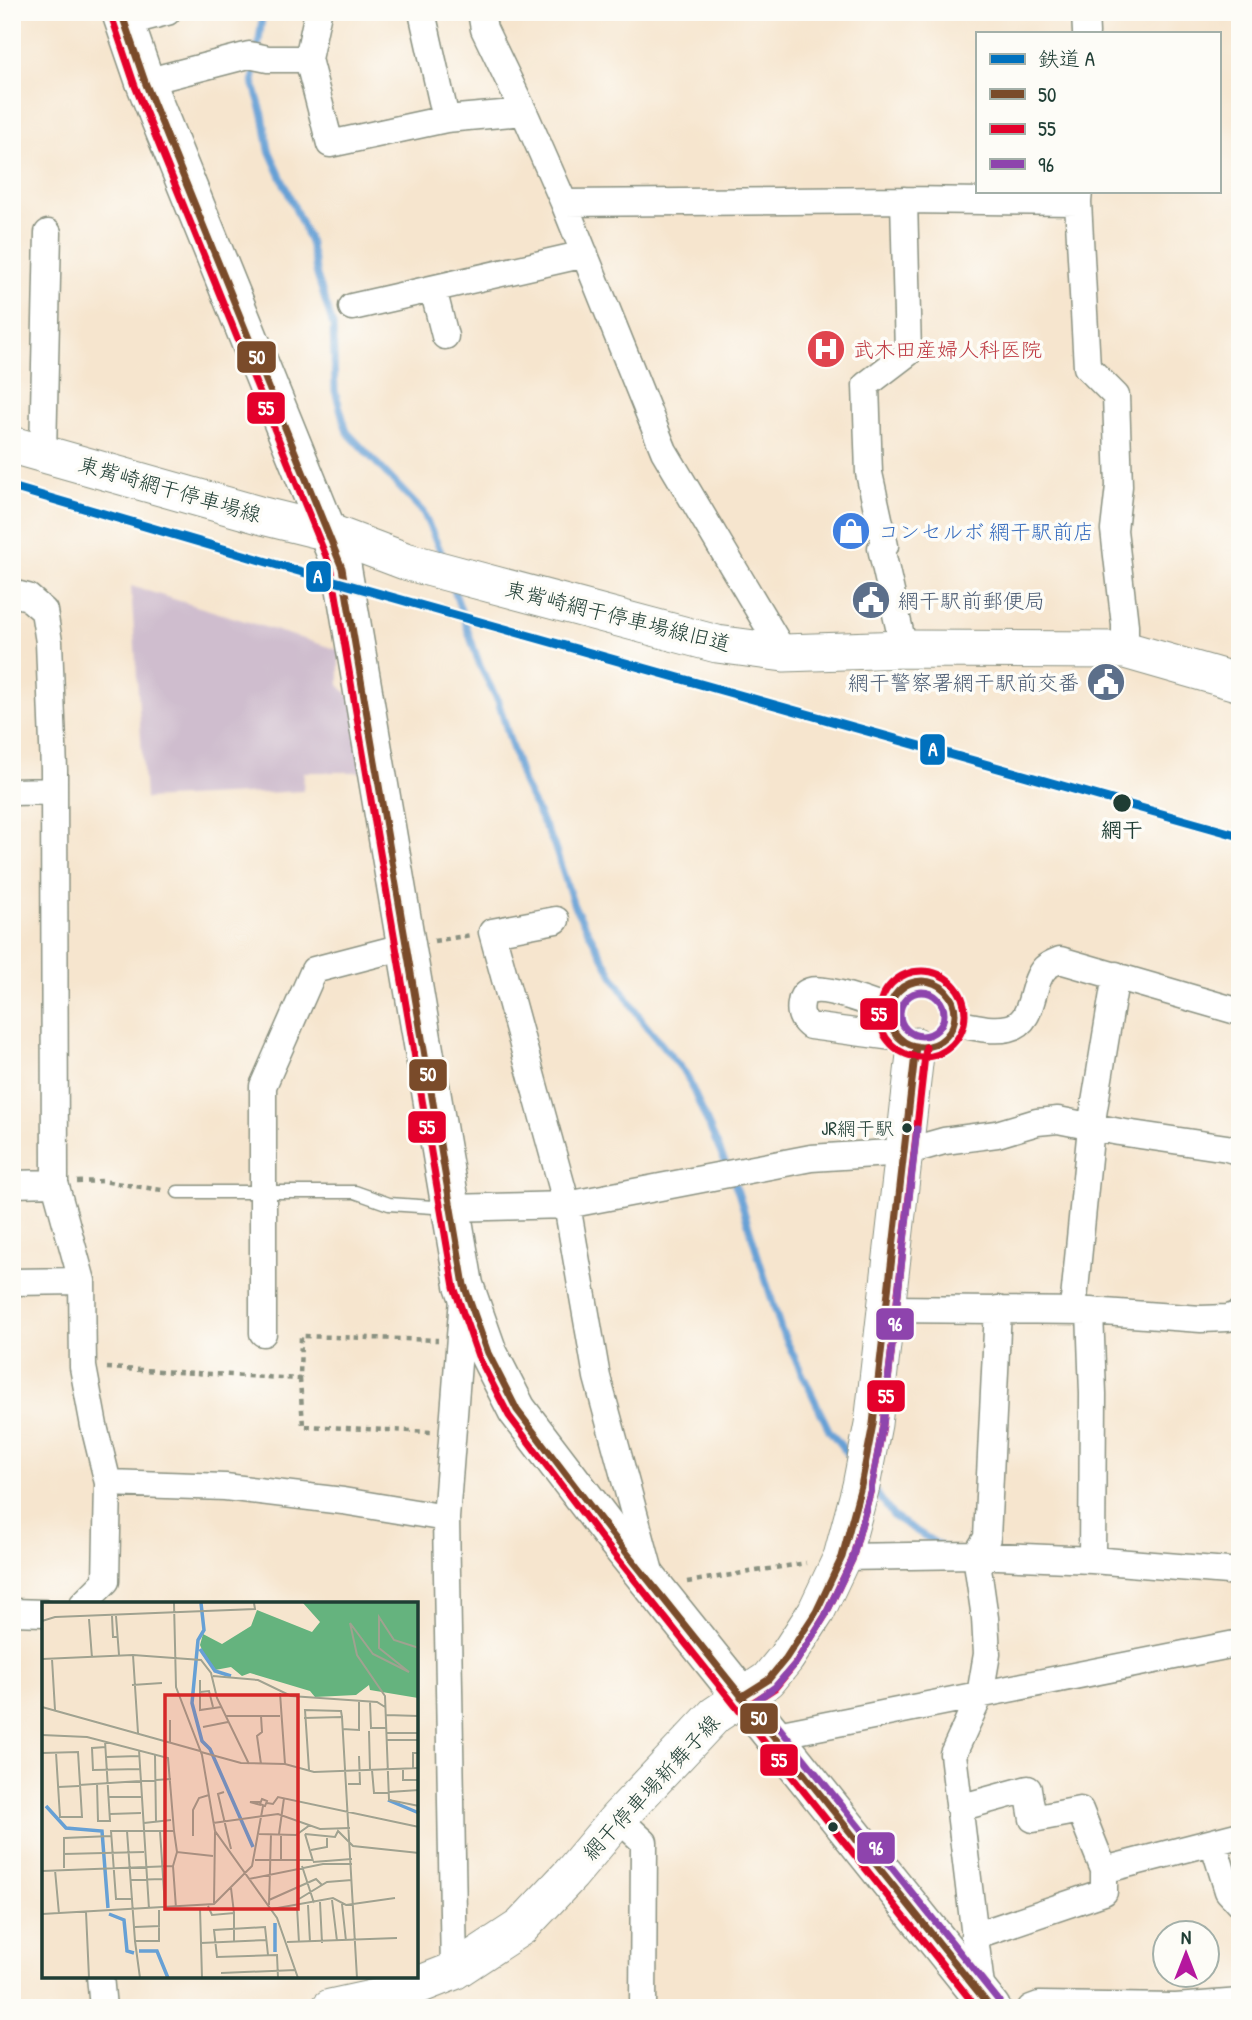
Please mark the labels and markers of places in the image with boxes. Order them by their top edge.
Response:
hospital icon: 武木田産婦人科医院 [805,328,847,370]
place label: 武木田産婦人科医院 [853,335,1042,364]
shop icon: コンセルボ 網干駅前店 [830,510,872,552]
place label: コンセルボ 網干駅前店 [878,517,1094,546]
public building icon: 網干駅前郵便局 [850,579,892,621]
place label: 網干駅前郵便局 [898,586,1045,615]
public building icon: 網干警察署網干駅前交番 [1085,661,1127,703]
place label: 網干警察署網干駅前交番 [848,668,1079,697]
marker: 網干 [1111,792,1133,814]
place label: 網干 [1101,815,1143,844]
place label: JR網干駅 [821,1115,894,1141]
marker: JR網干駅 [900,1121,914,1135]
unlabelled marker [826,1820,840,1834]

